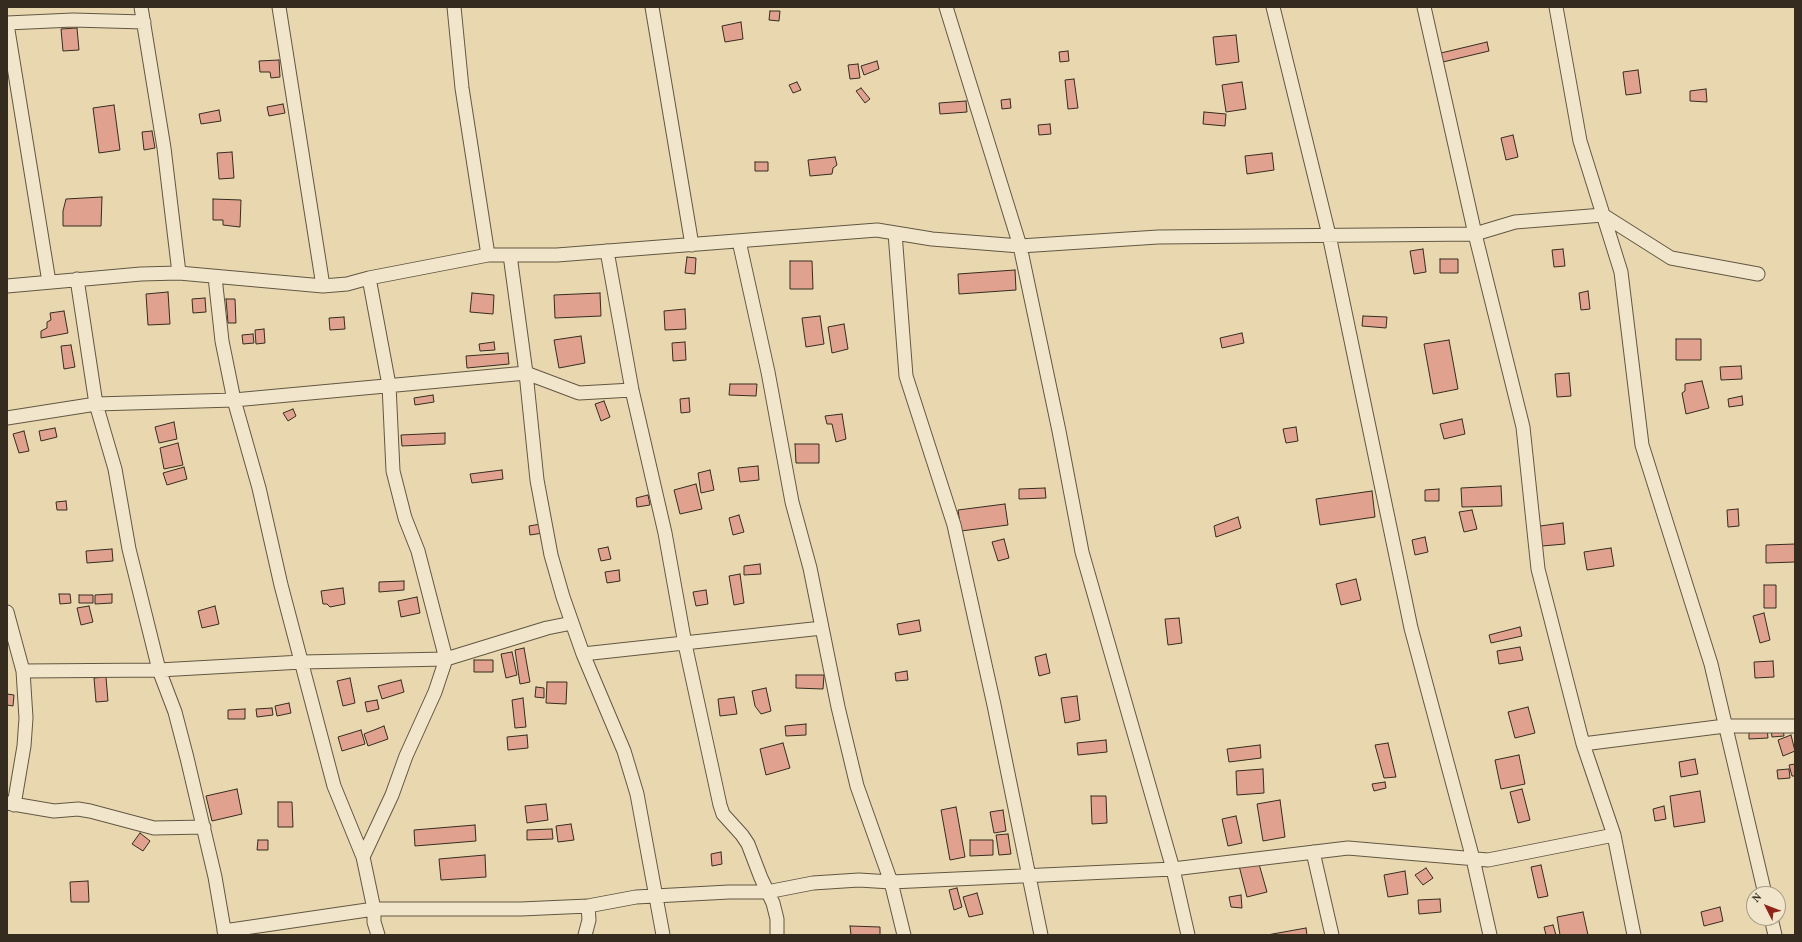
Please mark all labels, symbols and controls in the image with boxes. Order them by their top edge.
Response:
north arrow [1746,886,1786,926]
text: N [1749,890,1766,906]

